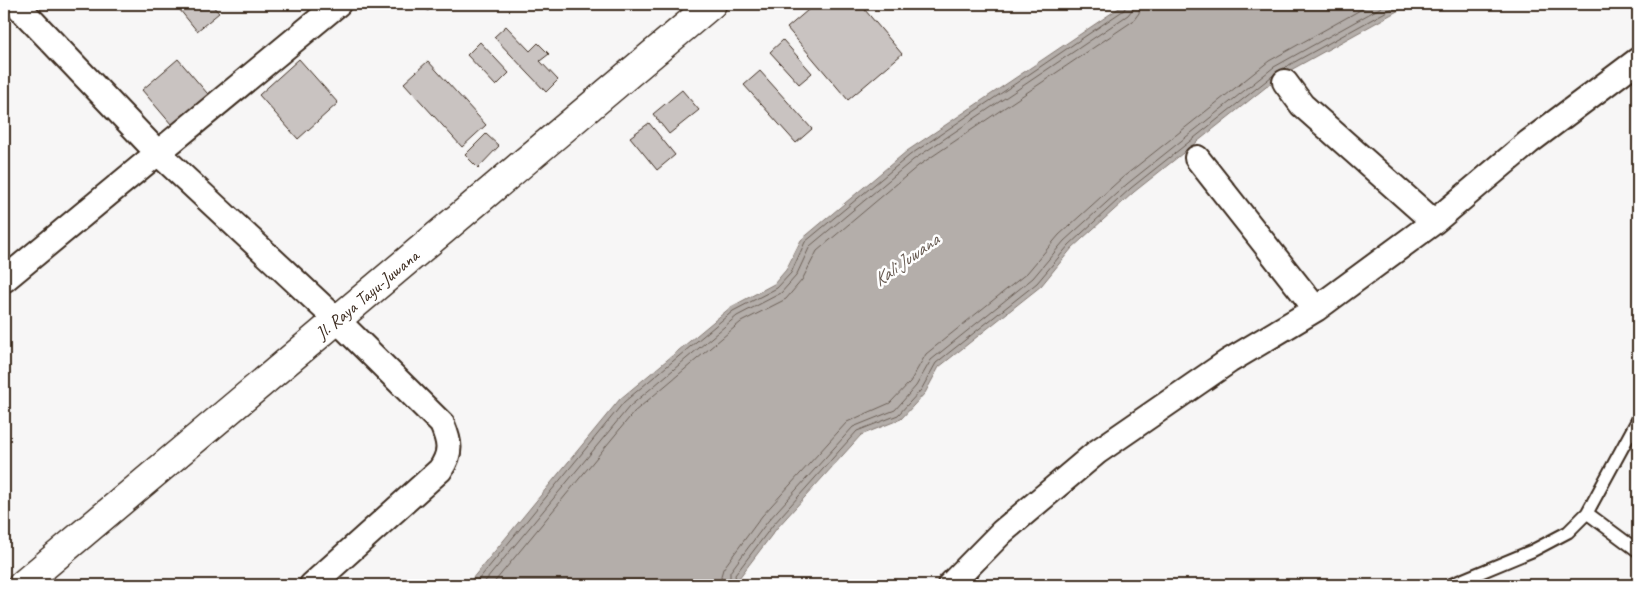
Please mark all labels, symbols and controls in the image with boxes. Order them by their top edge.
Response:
water label: Kali Juwana [868,227,946,292]
street label: Jl. Raya Tayu-Juwana [310,244,424,345]

